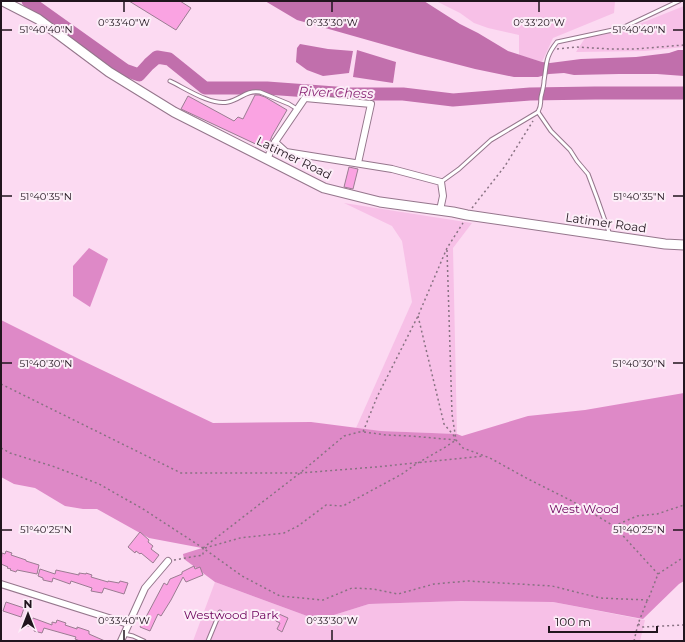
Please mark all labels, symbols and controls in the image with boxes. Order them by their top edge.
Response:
text: 0°33'40"W [98,16,150,29]
text: 0°33'30"W [306,16,358,29]
text: 0°33'20"W [513,16,565,29]
text: 51°40'40"N [19,23,73,36]
text: 51°40'40"N [612,23,666,36]
water label: River Chess [298,83,374,101]
street label: Latimer Road [254,133,334,182]
text: 51°40'35"N [20,190,72,203]
text: 51°40'35"N [613,190,665,203]
street label: Latimer Road [565,209,647,236]
text: 51°40'30"N [20,357,72,370]
text: 51°40'30"N [613,357,665,370]
park label: West Wood [549,501,619,516]
text: 51°40'25"N [20,523,72,536]
text: 51°40'25"N [613,523,665,536]
north arrow [8,594,48,634]
text: N [24,597,32,611]
park label: Westwood Park [184,607,279,622]
scale bar [549,608,657,634]
text: 0°33'40"W [98,614,150,627]
text: 0°33'30"W [306,614,358,627]
text: 100 m [555,614,591,629]

